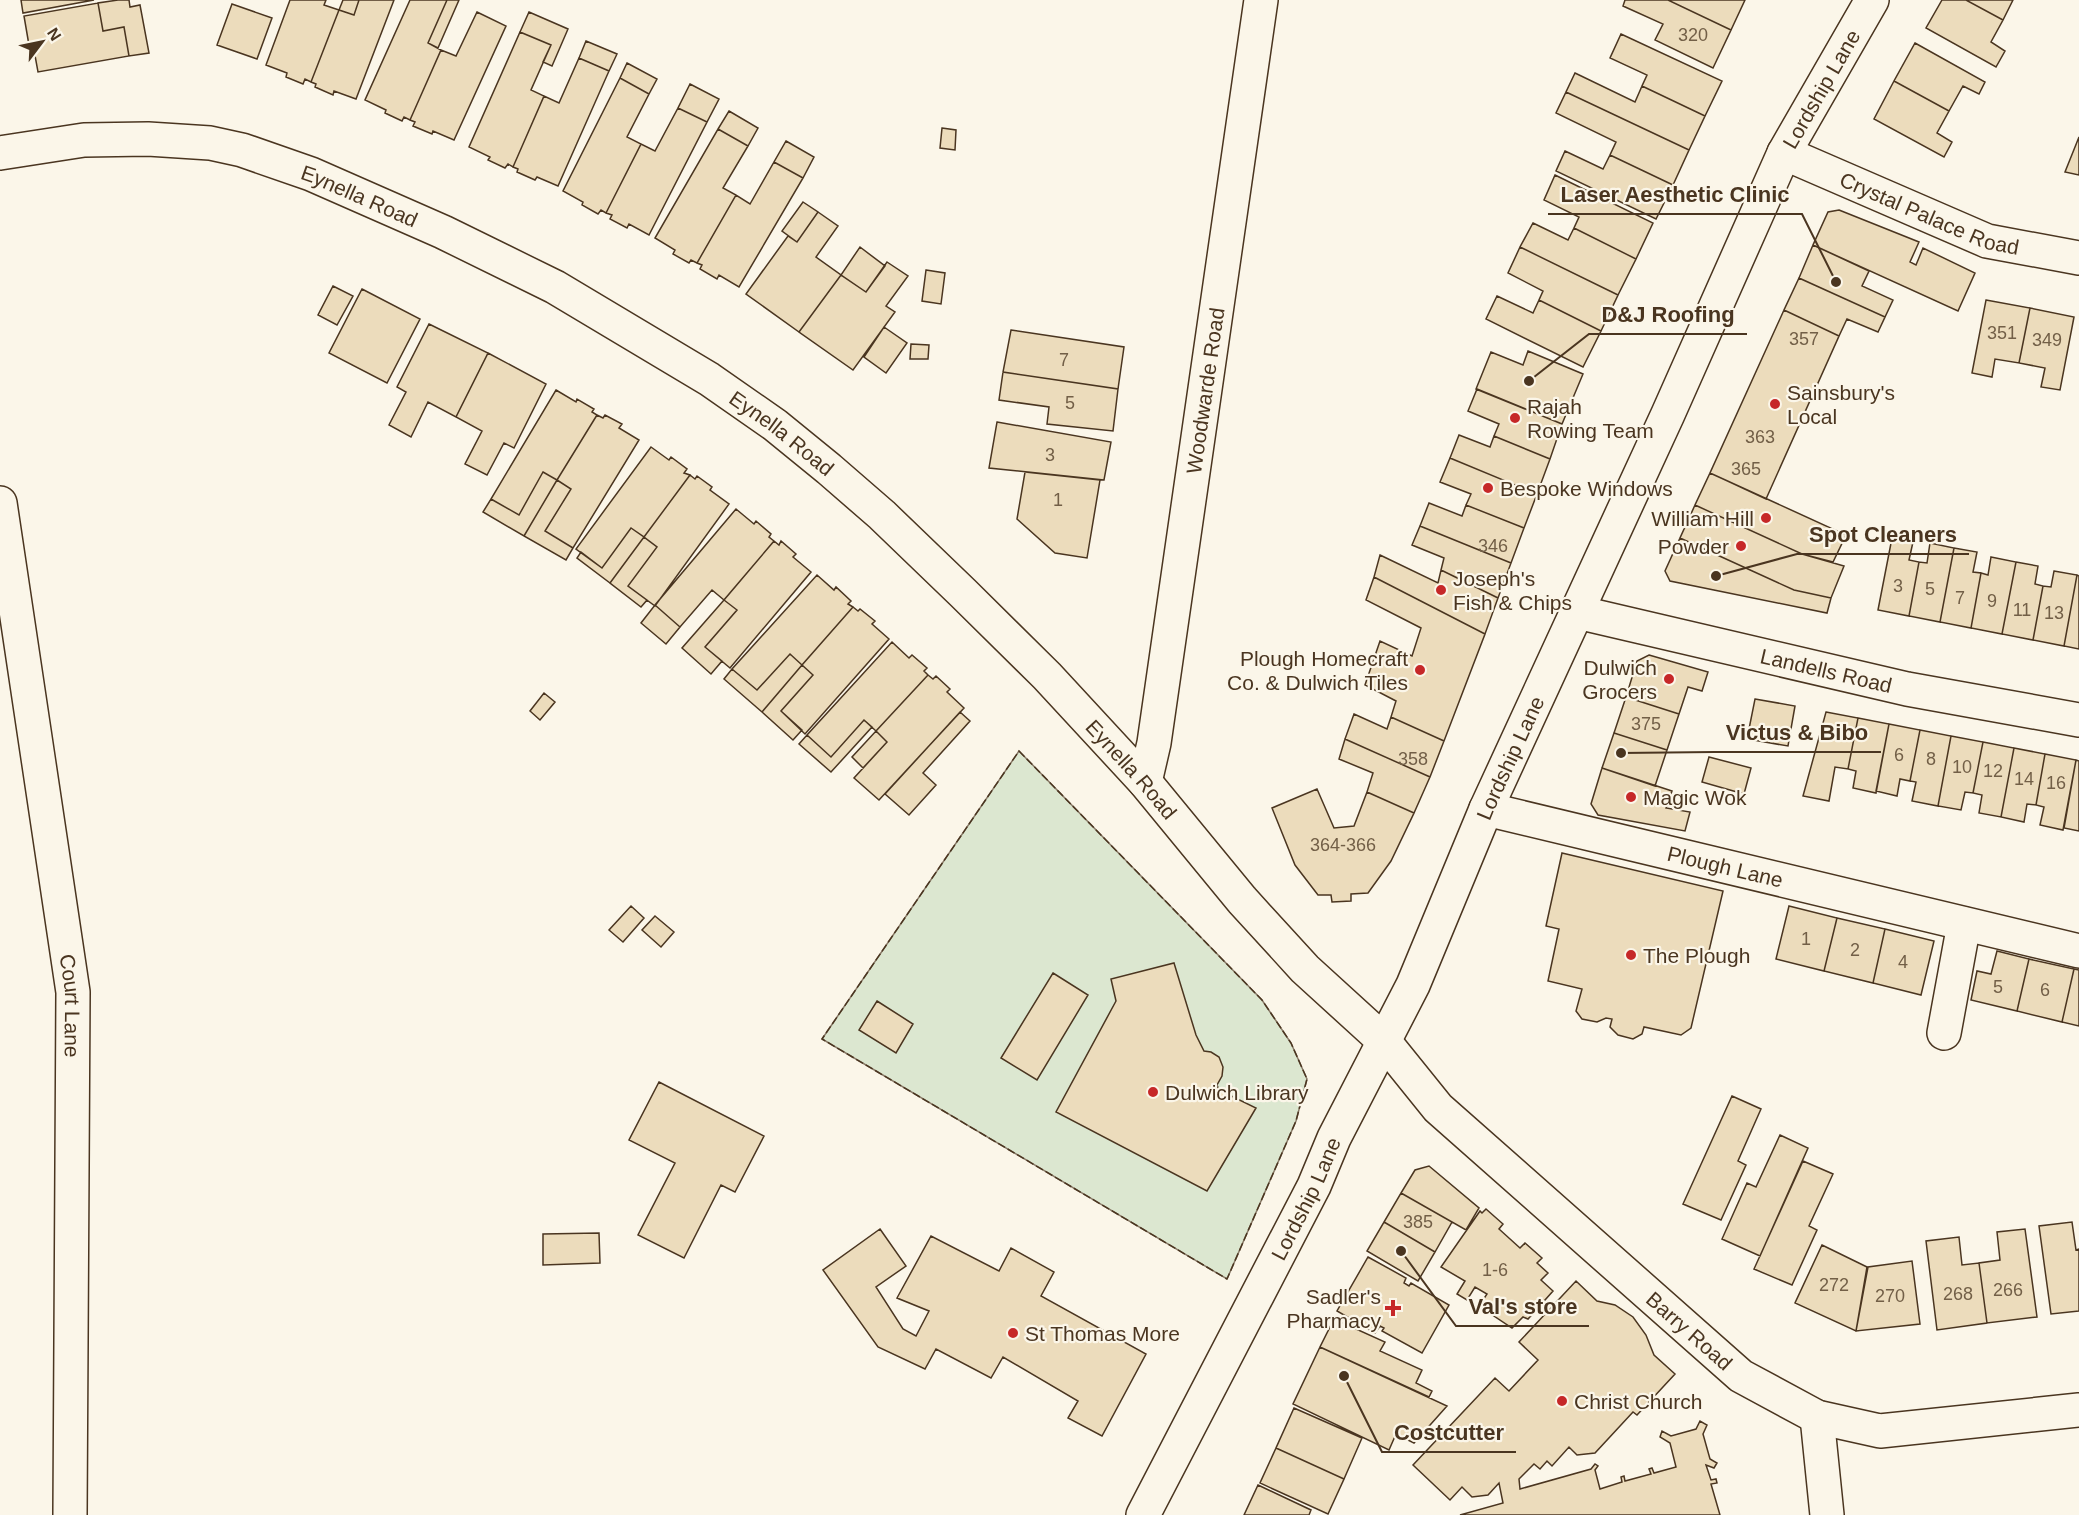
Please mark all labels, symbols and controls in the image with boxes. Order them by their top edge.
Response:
north arrow [12,12,72,72]
text: N [44,25,65,44]
house number: 320 [1678,25,1708,45]
street label: Lordship Lane [1778,25,1864,152]
street label: Eynella Road [298,160,421,231]
street label: Crystal Palace Road [1837,167,2021,258]
callout: Laser Aesthetic Clinic [1548,174,1802,214]
text: Laser Aesthetic Clinic [1560,182,1790,207]
callout: D&J Roofing [1589,294,1747,334]
text: D&J Roofing [1601,302,1735,327]
street label: Woodwarde Road [1181,306,1228,475]
house number: 351 [1987,323,2017,343]
house number: 357 [1789,329,1819,349]
house number: 349 [2032,330,2062,350]
house number: 7 [1059,350,1069,370]
place label: Sainsbury's Local [1787,381,1895,428]
street label: Eynella Road [726,386,839,480]
house number: 5 [1065,393,1075,413]
place label: Rajah Rowing Team [1527,395,1654,442]
marker: Sainsbury's Local [1768,397,1782,411]
marker: Rajah Rowing Team [1508,411,1522,425]
house number: 363 [1745,427,1775,447]
house number: 3 [1045,445,1055,465]
house number: 365 [1731,459,1761,479]
place label: Bespoke Windows [1500,477,1673,500]
marker: Bespoke Windows [1481,481,1495,495]
house number: 1 [1053,490,1063,510]
place label: William Hill [1651,507,1754,530]
marker: William Hill [1759,511,1773,525]
callout: Spot Cleaners [1797,514,1969,554]
text: Spot Cleaners [1809,522,1957,547]
place label: Powder [1658,535,1729,558]
house number: 346 [1478,536,1508,556]
marker: Powder [1734,539,1748,553]
place label: Joseph's Fish & Chips [1453,567,1572,614]
house number: 3 [1893,576,1903,596]
house number: 5 [1925,579,1935,599]
marker: Joseph's Fish & Chips [1434,583,1448,597]
house number: 7 [1955,588,1965,608]
house number: 9 [1987,591,1997,611]
house number: 11 [2013,600,2031,620]
house number: 13 [2044,603,2064,623]
street label: Landells Road [1758,644,1894,697]
place label: Plough Homecraft Co. & Dulwich Tiles [1227,647,1408,694]
place label: Dulwich Grocers [1582,656,1657,703]
marker: Plough Homecraft Co. & Dulwich Tiles [1413,663,1427,677]
marker: Dulwich Grocers [1662,672,1676,686]
street label: Lordship Lane [1472,692,1548,823]
callout: Victus & Bibo [1714,712,1881,752]
house number: 375 [1631,714,1661,734]
street label: Eynella Road [1082,715,1182,823]
text: Victus & Bibo [1726,720,1868,745]
house number: 6 [1894,745,1904,765]
house number: 358 [1398,749,1428,769]
house number: 8 [1926,749,1936,769]
house number: 10 [1952,757,1972,777]
house number: 12 [1983,761,2003,781]
house number: 14 [2014,769,2034,789]
house number: 16 [2046,773,2066,793]
place label: Magic Wok [1643,786,1747,809]
marker: Magic Wok [1624,790,1638,804]
house number: 364-366 [1310,835,1376,855]
street label: Plough Lane [1665,841,1785,891]
house number: 1 [1801,929,1811,949]
house number: 2 [1850,940,1860,960]
place label: The Plough [1643,944,1750,967]
marker: The Plough [1624,948,1638,962]
street label: Court Lane [56,952,84,1058]
house number: 4 [1898,952,1908,972]
house number: 5 [1993,977,2003,997]
house number: 6 [2040,980,2050,1000]
place label: Dulwich Library [1165,1081,1309,1104]
marker: Dulwich Library [1146,1085,1160,1099]
street label: Lordship Lane [1266,1134,1345,1264]
house number: 385 [1403,1212,1433,1232]
house number: 1-6 [1482,1260,1508,1280]
house number: 272 [1819,1275,1849,1295]
house number: 266 [1993,1280,2023,1300]
house number: 268 [1943,1284,1973,1304]
place label: Sadler's Pharmacy [1286,1285,1381,1332]
callout: Val's store [1456,1286,1589,1326]
house number: 270 [1875,1286,1905,1306]
street label: Barry Road [1642,1287,1737,1374]
text: Val's store [1468,1294,1578,1319]
marker: Sadler's Pharmacy [1386,1301,1400,1315]
place label: St Thomas More [1025,1322,1180,1345]
marker: St Thomas More [1006,1326,1020,1340]
place label: Christ Church [1574,1390,1702,1413]
marker: Christ Church [1555,1394,1569,1408]
callout: Costcutter [1382,1412,1516,1452]
text: Costcutter [1394,1420,1504,1445]

